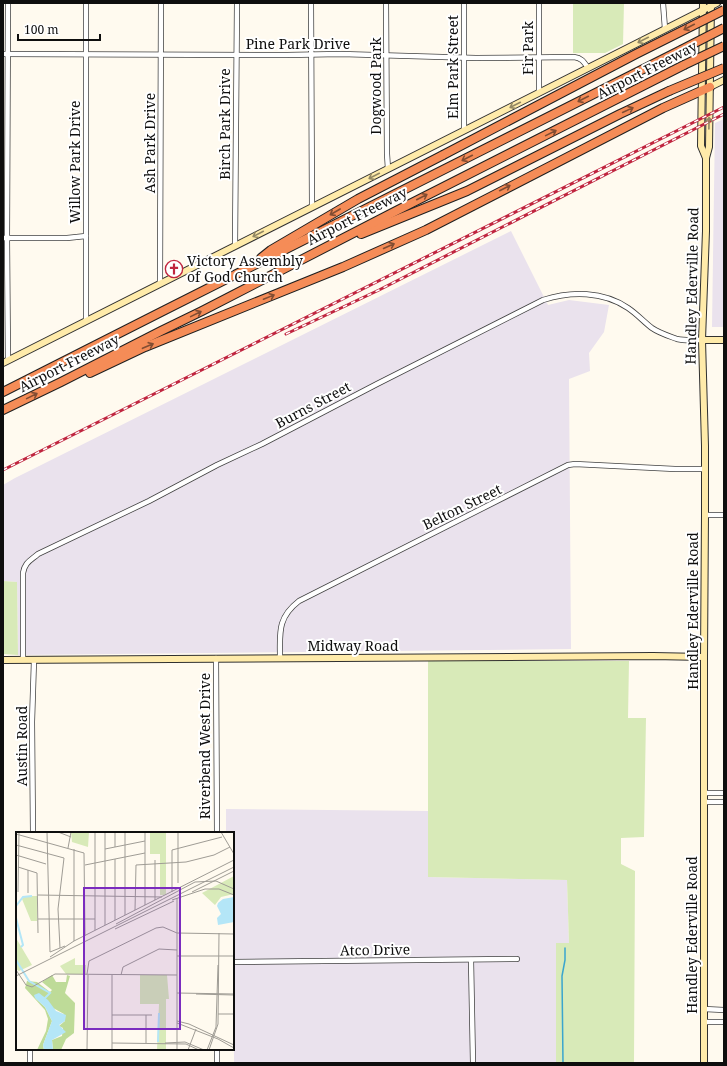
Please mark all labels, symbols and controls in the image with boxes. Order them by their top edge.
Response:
street label: Elm Park Street [443,15,462,119]
scale bar [18,16,100,42]
street label: Fir Park [518,20,537,75]
text: 100 m [24,21,59,38]
one-way arrow [683,24,695,31]
street label: Pine Park Drive [246,34,350,53]
street label: Airport Freeway [593,36,700,103]
street label: Dogwood Park [366,37,385,135]
one-way arrow [638,37,650,44]
street label: Birch Park Drive [215,68,234,180]
street label: Ash Park Drive [140,93,159,193]
one-way arrow [578,96,590,104]
street label: Willow Park Drive [65,100,84,224]
one-way arrow [509,102,521,109]
one-way arrow [622,106,634,114]
one-way arrow [705,117,713,130]
one-way arrow [544,129,556,136]
one-way arrow [462,155,474,162]
one-way arrow [368,173,380,180]
street label: Airport Freeway [303,182,410,249]
one-way arrow [499,184,511,192]
one-way arrow [416,193,428,201]
street label: Handley Ederville Road [681,207,702,365]
one-way arrow [329,209,341,217]
one-way arrow [252,231,264,238]
one-way arrow [382,242,394,249]
place label: Victory Assembly of God Church [187,251,303,286]
church icon: Victory Assembly of God Church [164,259,184,279]
one-way arrow [263,293,275,300]
one-way arrow [189,310,201,317]
street label: Airport Freeway [15,329,122,396]
one-way arrow [142,341,154,349]
street label: Burns Street [272,377,354,432]
one-way arrow [26,392,38,399]
street label: Belton Street [419,479,505,534]
street label: Handley Ederville Road [683,532,702,690]
street label: Midway Road [307,636,399,655]
street label: Riverbend West Drive [195,673,214,819]
street label: Austin Road [12,705,31,786]
inset map [16,832,234,1050]
street label: Handley Ederville Road [682,856,701,1014]
street label: Atco Drive [340,939,410,960]

